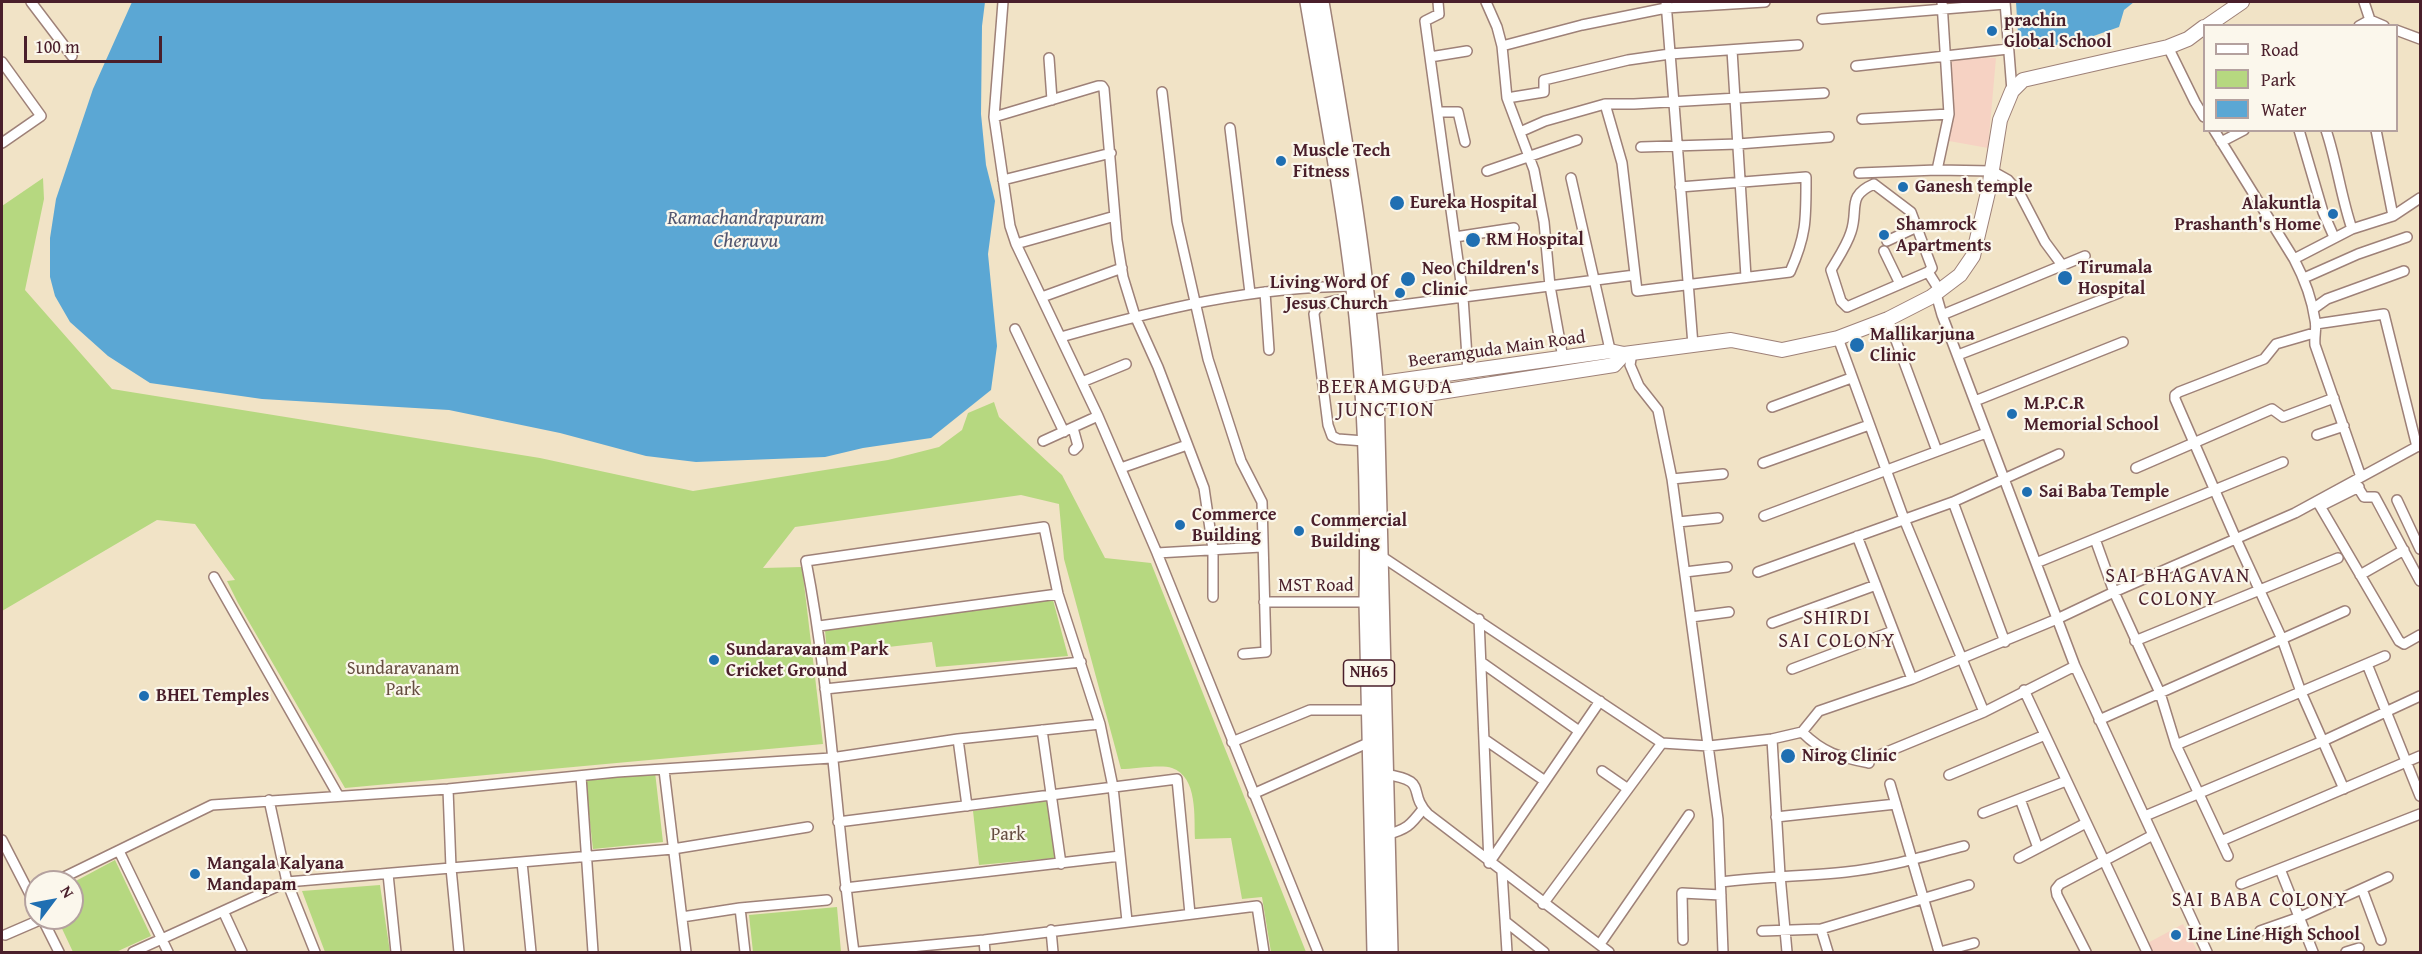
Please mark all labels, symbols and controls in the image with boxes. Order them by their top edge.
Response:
place label: prachin Global School [2004,10,2112,52]
scale bar [27,24,165,62]
marker: prachin Global School [1985,24,1999,38]
legend [2203,24,2398,132]
text: 100 m [35,33,80,60]
text: Road [2261,36,2299,63]
text: Park [2261,66,2296,93]
text: Water [2261,96,2306,123]
place label: Muscle Tech Fitness [1293,140,1390,182]
marker: Muscle Tech Fitness [1274,154,1288,168]
place label: Ganesh temple [1915,176,2033,198]
marker: Ganesh temple [1896,180,1910,194]
place label: Eureka Hospital [1410,192,1537,214]
place label: Alakuntla Prashanth's Home [2174,193,2321,236]
marker: Eureka Hospital [1388,194,1406,212]
water label: Ramachandrapuram Cheruvu [667,207,825,254]
marker: Alakuntla Prashanth's Home [2326,207,2340,221]
place label: Shamrock Apartments [1896,214,1992,256]
marker: Shamrock Apartments [1877,228,1891,242]
place label: RM Hospital [1486,229,1584,251]
marker: RM Hospital [1464,231,1482,249]
place label: Tirumala Hospital [2078,257,2152,300]
place label: Neo Children's Clinic [1422,258,1539,300]
marker: Tirumala Hospital [2056,269,2074,287]
marker: Neo Children's Clinic [1399,270,1417,288]
place label: Living Word Of Jesus Church [1270,272,1388,314]
marker: Living Word Of Jesus Church [1393,286,1407,300]
place label: Mallikarjuna Clinic [1870,324,1975,366]
street label: Beeramguda Main Road [1407,327,1587,373]
marker: Mallikarjuna Clinic [1848,336,1866,354]
district label: BEERAMGUDA JUNCTION [1318,376,1454,423]
place label: M.P.C.R Memorial School [2024,393,2159,436]
marker: M.P.C.R Memorial School [2005,407,2019,421]
place label: Sai Baba Temple [2039,481,2169,503]
marker: Sai Baba Temple [2020,485,2034,499]
place label: Commerce Building [1192,504,1277,546]
place label: Commercial Building [1311,510,1407,552]
marker: Commerce Building [1173,518,1187,532]
marker: Commercial Building [1292,524,1306,538]
district label: SAI BHAGAVAN COLONY [2105,565,2251,612]
street label: MST Road [1278,575,1354,597]
district label: SHIRDI SAI COLONY [1778,607,1896,654]
place label: Sundaravanam Park Cricket Ground [726,639,889,682]
marker: Sundaravanam Park Cricket Ground [707,653,721,667]
park label: Sundaravanam Park [347,658,459,700]
road number: NH65 [1344,660,1394,686]
place label: BHEL Temples [156,685,269,707]
marker: BHEL Temples [137,689,151,703]
place label: Nirog Clinic [1802,745,1896,767]
marker: Nirog Clinic [1779,747,1797,765]
park label: Park [991,824,1025,846]
place label: Mangala Kalyana Mandapam [207,853,344,896]
marker: Mangala Kalyana Mandapam [188,867,202,881]
north arrow [24,870,84,930]
text: N [55,881,81,902]
district label: SAI BABA COLONY [2172,889,2348,913]
place label: Line Line High School [2188,924,2360,946]
marker: Line Line High School [2169,928,2183,942]

